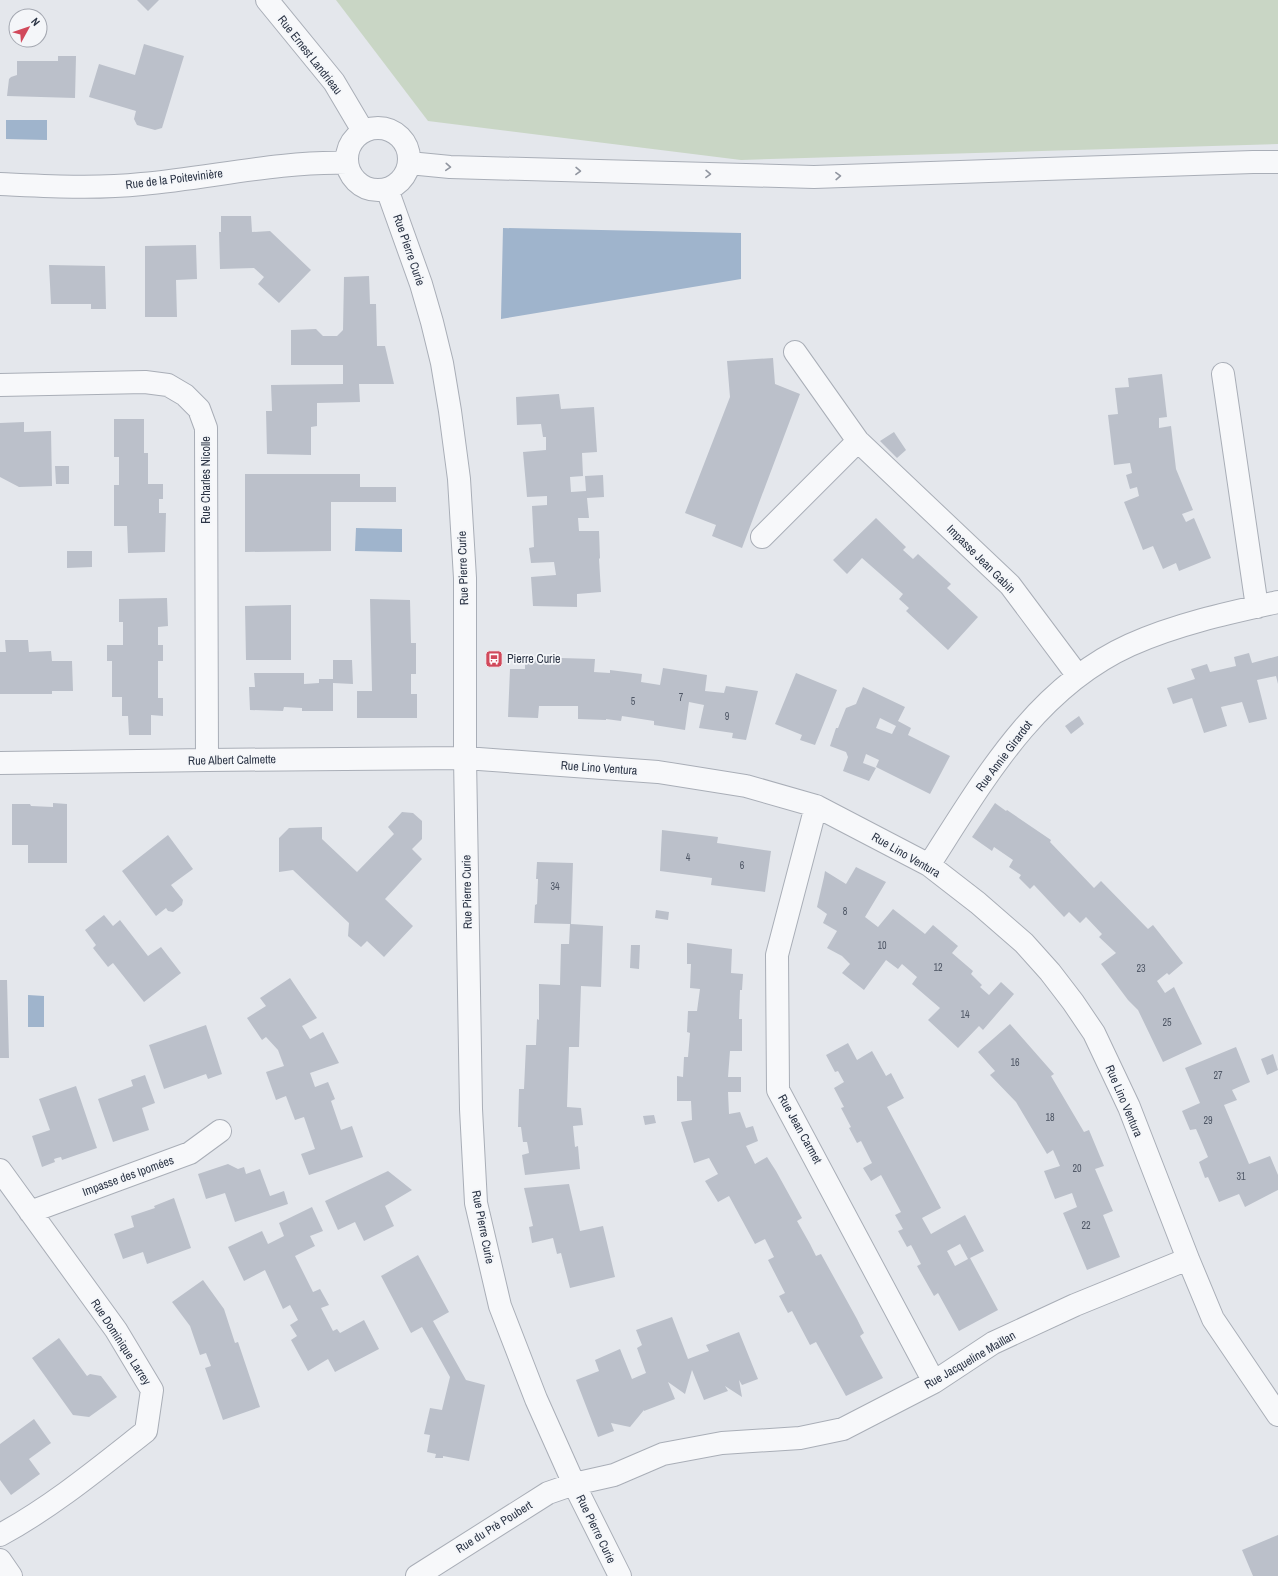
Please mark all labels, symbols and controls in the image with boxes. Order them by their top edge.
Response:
north arrow [8,8,48,48]
street label: Rue Ernest Landrieau [274,12,346,98]
text: N [28,15,43,29]
one-way arrow [445,162,451,171]
street label: Rue de la Poitevinière [124,165,224,193]
one-way arrow [575,166,581,175]
one-way arrow [705,170,711,178]
one-way arrow [835,172,841,180]
street label: Rue Pierre Curie [389,212,429,288]
street label: Rue Charles Nicolle [198,436,214,524]
street label: Impasse Jean Gabin [943,521,1019,597]
street label: Rue Pierre Curie [454,531,472,605]
bus stop icon: Pierre Curie [484,649,504,669]
place label: Pierre Curie [507,651,561,667]
house number: 7 [679,691,684,704]
house number: 5 [631,695,636,708]
house number: 9 [725,710,730,723]
street label: Rue Annie Girardot [972,717,1036,795]
street label: Rue Albert Calmette [188,751,276,769]
street label: Rue Lino Ventura [560,757,638,779]
street label: Rue Lino Ventura [869,829,944,881]
house number: 4 [686,851,691,864]
street label: Rue Pierre Curie [458,855,476,929]
house number: 6 [740,859,745,872]
house number: 34 [550,880,560,893]
house number: 8 [843,905,848,918]
house number: 10 [877,939,887,952]
house number: 12 [933,961,943,974]
house number: 23 [1136,962,1146,975]
house number: 14 [960,1008,970,1021]
house number: 25 [1162,1016,1172,1029]
house number: 16 [1010,1056,1020,1069]
street label: Rue Lino Ventura [1102,1063,1147,1140]
house number: 27 [1213,1069,1223,1082]
street label: Rue Jean Carmet [774,1091,826,1167]
house number: 18 [1045,1111,1055,1124]
house number: 29 [1203,1114,1213,1127]
street label: Impasse des Ipomées [80,1152,176,1200]
house number: 20 [1072,1162,1082,1175]
house number: 31 [1236,1170,1246,1183]
street label: Rue Pierre Curie [468,1189,498,1265]
house number: 22 [1081,1219,1091,1232]
street label: Rue Dominique Larrey [87,1296,155,1388]
street label: Rue Jacqueline Maillan [921,1327,1019,1393]
street label: Rue Pierre Curie [573,1492,619,1566]
street label: Rue du Prè Poubert [453,1497,535,1557]

